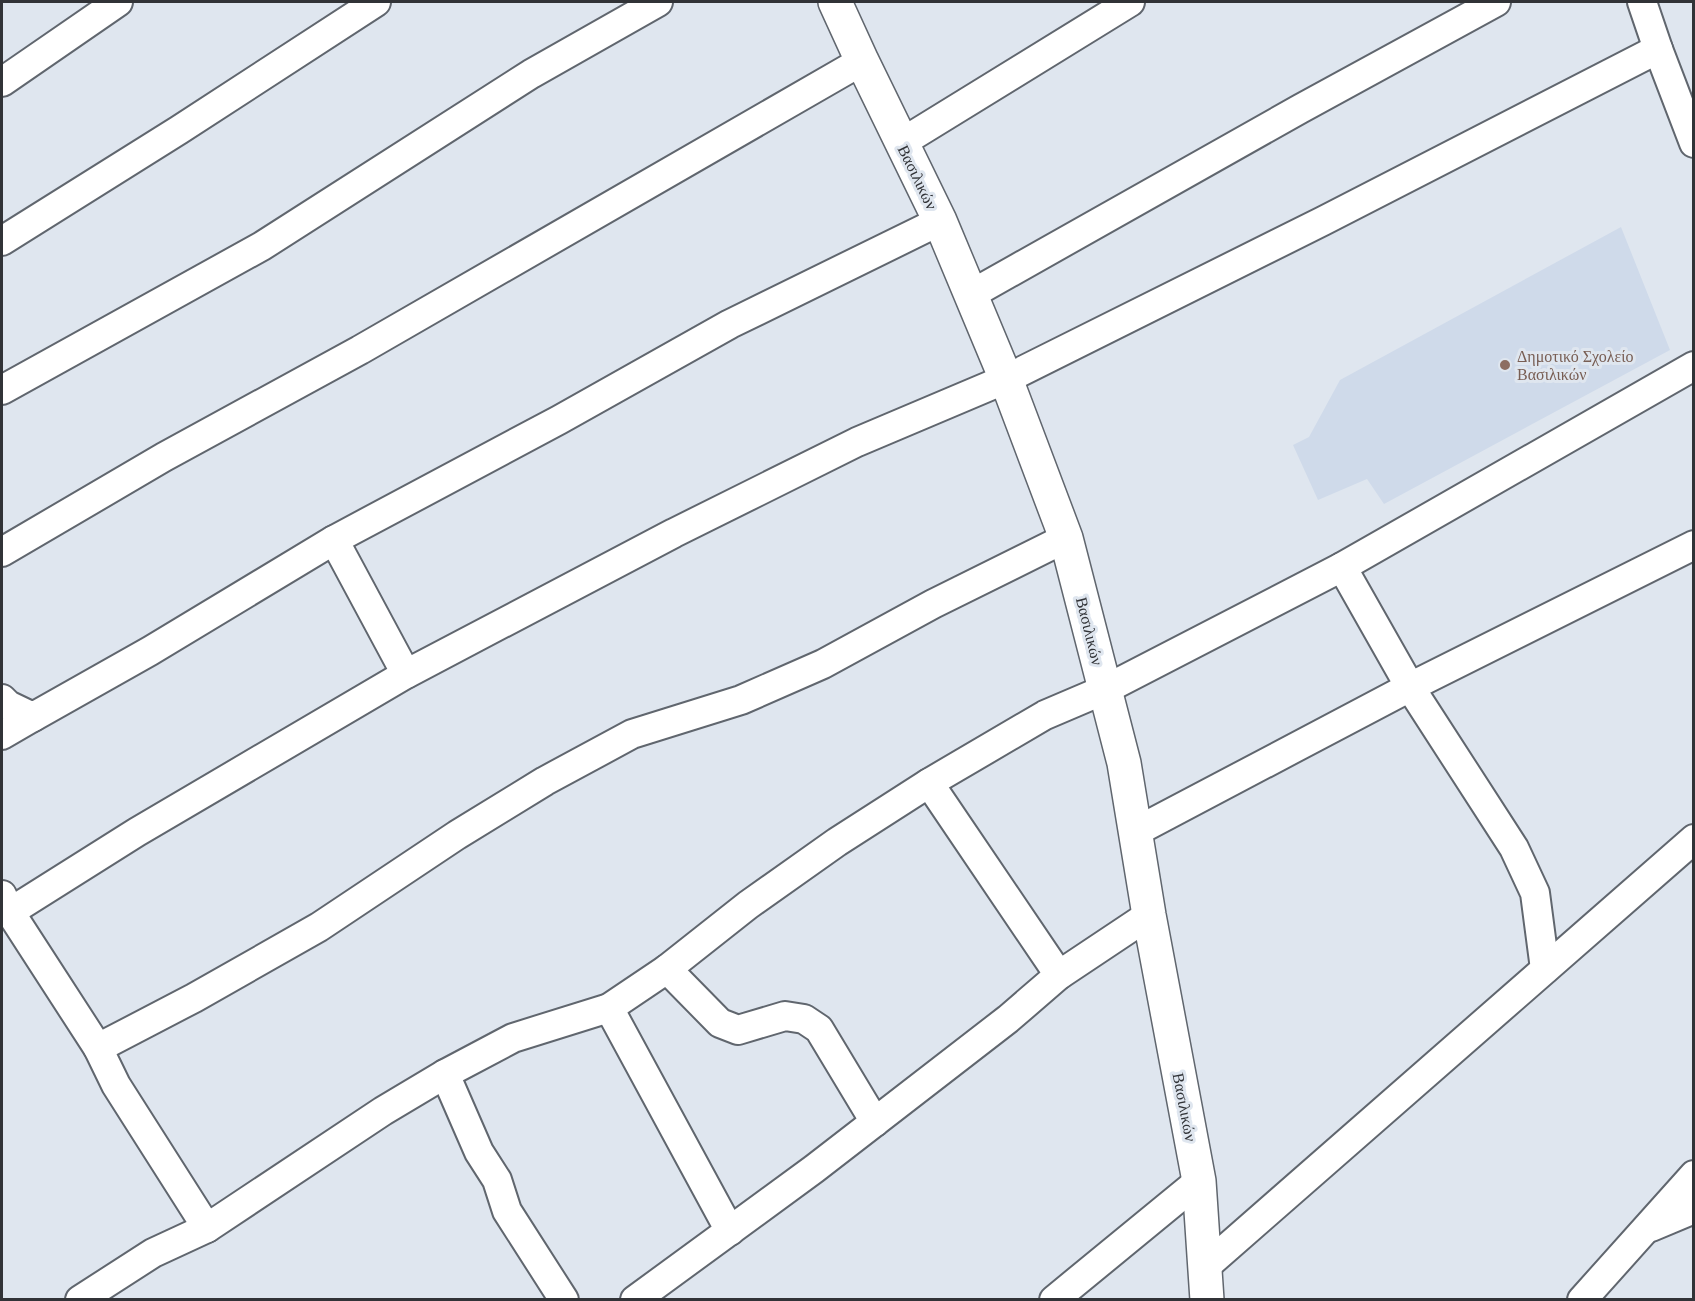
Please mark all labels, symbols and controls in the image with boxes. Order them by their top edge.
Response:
street label: Βασιλικών [895,142,940,212]
place label: Δημοτικό Σχολείο Βασιλικών [1517,348,1634,383]
marker: Δημοτικό Σχολείο Βασιλικών [1498,358,1512,372]
street label: Βασιλικών [1073,595,1106,667]
street label: Βασιλικών [1170,1071,1199,1143]

